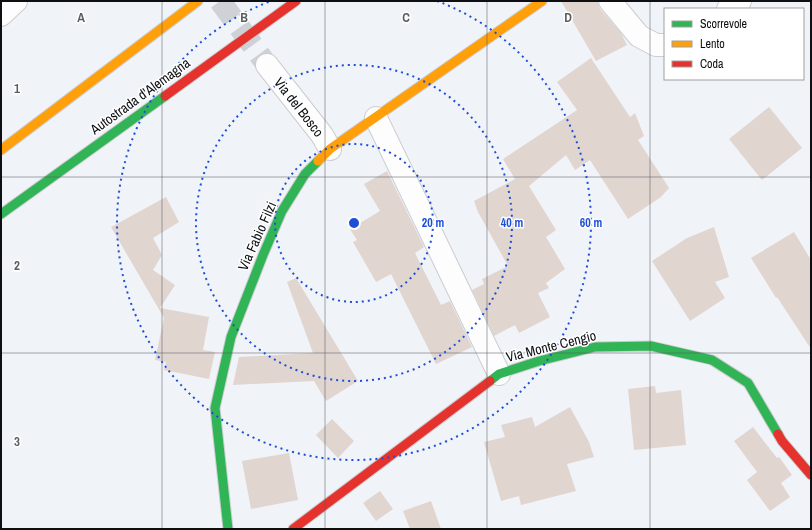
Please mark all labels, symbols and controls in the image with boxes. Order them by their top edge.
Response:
legend [664,8,804,80]
text: A [77,9,85,26]
text: B [240,9,248,26]
text: C [402,9,410,26]
text: D [564,9,572,26]
text: Scorrevole [700,16,747,32]
text: Lento [700,36,725,52]
street label: Autostrada d'Alemagna [86,53,194,139]
text: Coda [700,56,724,72]
street label: Via del Bosco [270,74,328,140]
text: 1 [14,80,20,97]
street label: Via Fabio Filzi [234,199,280,273]
text: 20 m [422,215,444,231]
text: 40 m [501,215,523,231]
text: 60 m [580,215,602,231]
centre of rings [347,216,361,230]
text: 2 [14,257,20,274]
street label: Via Monte Cengio [504,326,598,366]
text: 3 [14,433,20,450]

